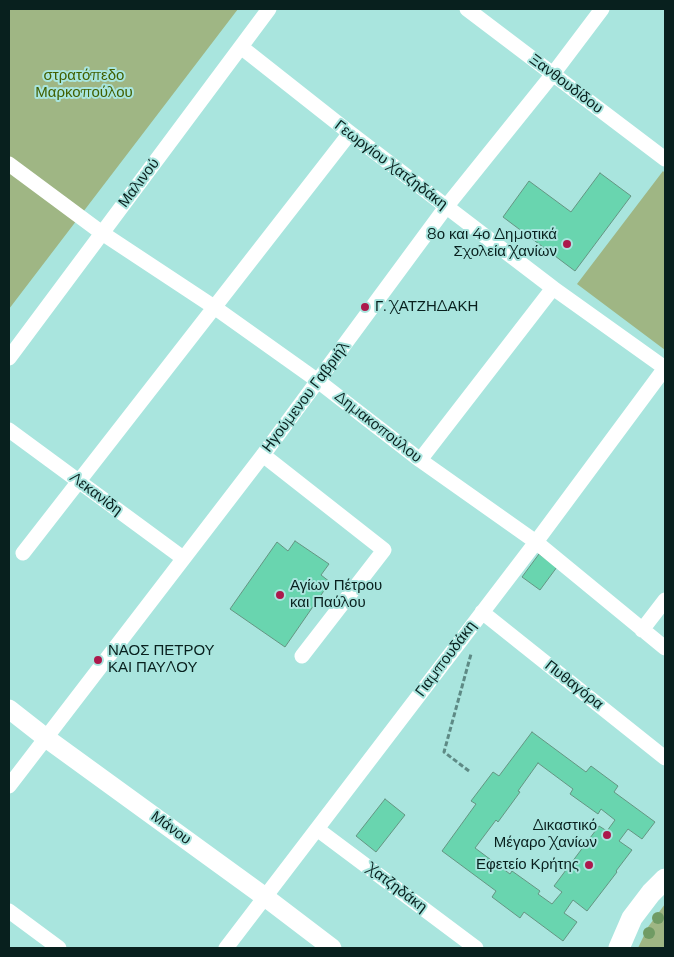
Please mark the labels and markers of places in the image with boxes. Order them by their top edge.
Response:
place label: 8ο και 4ο Δημοτικά Σχολεία Χανίων [427,226,557,261]
marker: 8ο και 4ο Δημοτικά Σχολεία Χανίων [561,238,573,250]
place label: Γ. ΧΑΤΖΗΔΑΚΗ [375,298,478,316]
marker: Γ. ΧΑΤΖΗΔΑΚΗ [359,301,371,313]
place label: Αγίων Πέτρου και Παύλου [290,577,382,612]
marker: Αγίων Πέτρου και Παύλου [274,589,286,601]
place label: ΝΑΟΣ ΠΕΤΡΟΥ ΚΑΙ ΠΑΥΛΟΥ [108,642,215,677]
marker: ΝΑΟΣ ΠΕΤΡΟΥ ΚΑΙ ΠΑΥΛΟΥ [92,654,104,666]
place label: Δικαστικό Μέγαρο Χανίων [494,817,597,852]
marker: Δικαστικό Μέγαρο Χανίων [601,829,613,841]
place label: Εφετείο Κρήτης [476,856,579,874]
marker: Εφετείο Κρήτης [583,859,595,871]

